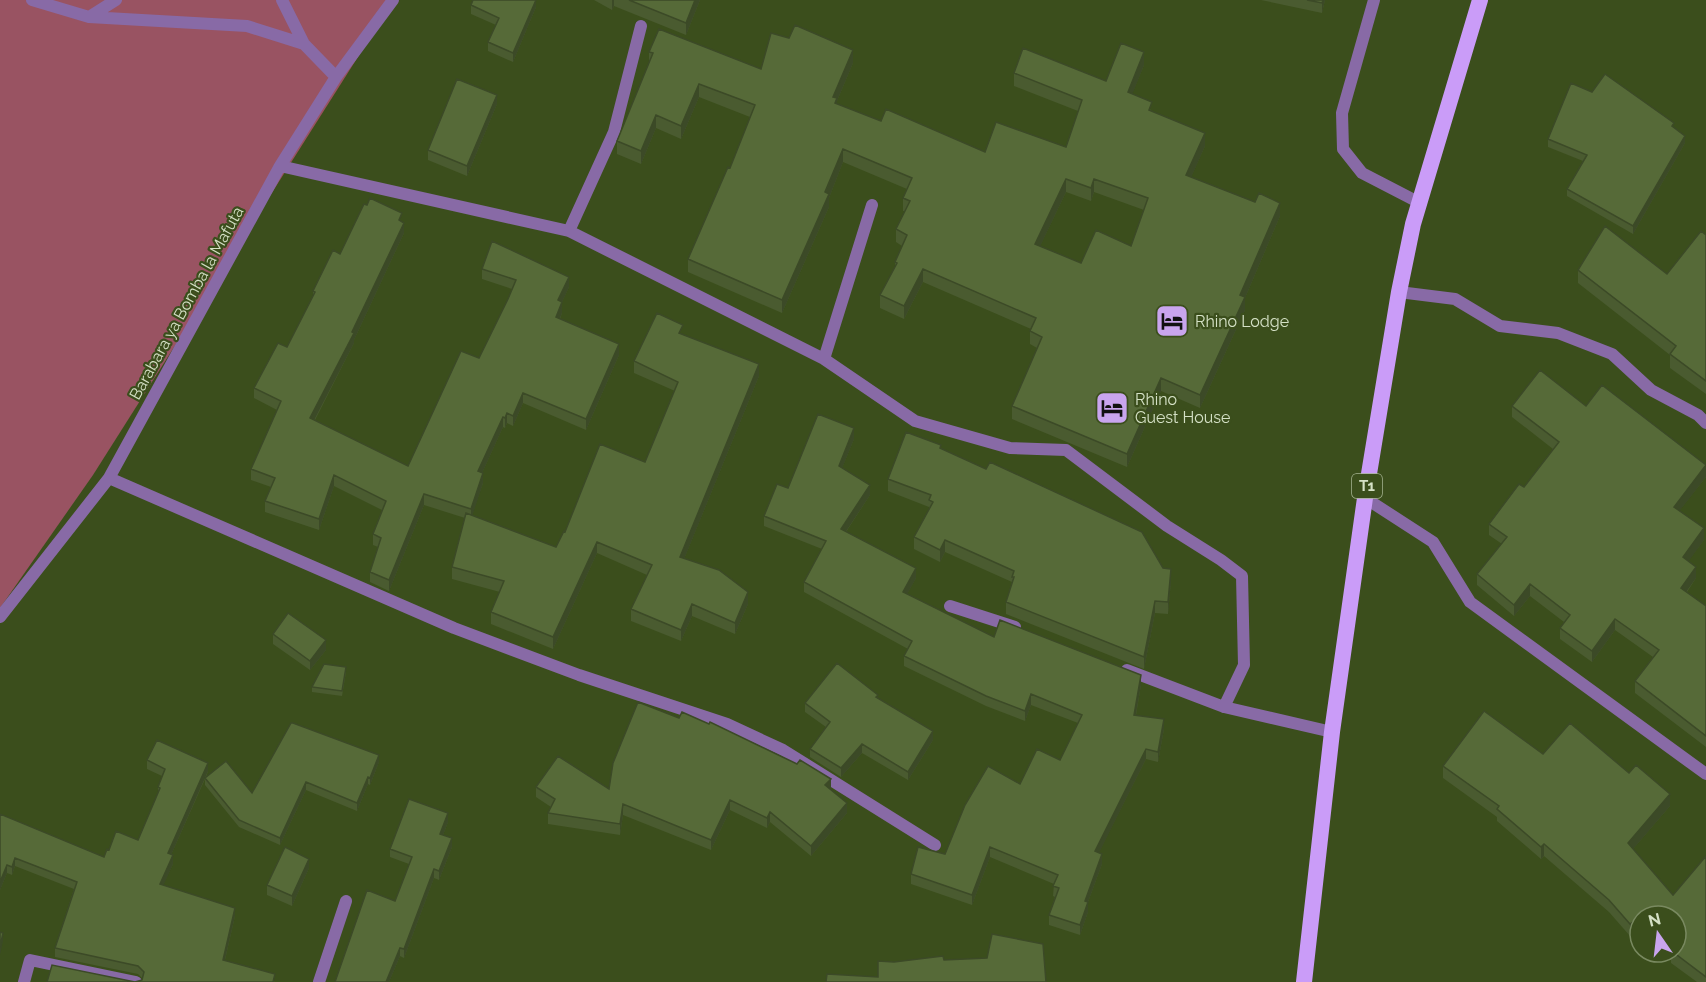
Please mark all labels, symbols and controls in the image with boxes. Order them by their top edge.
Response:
street label: Barabara ya Bomba la Mafuta [125,203,248,403]
hotel icon: Rhino Lodge [1154,303,1190,339]
place label: Rhino Lodge [1195,312,1289,331]
hotel icon: Rhino Guest House [1094,390,1130,426]
place label: Rhino Guest House [1135,390,1230,427]
road number: T1 [1352,474,1382,498]
north arrow [1628,904,1688,964]
text: N [1646,909,1663,931]

